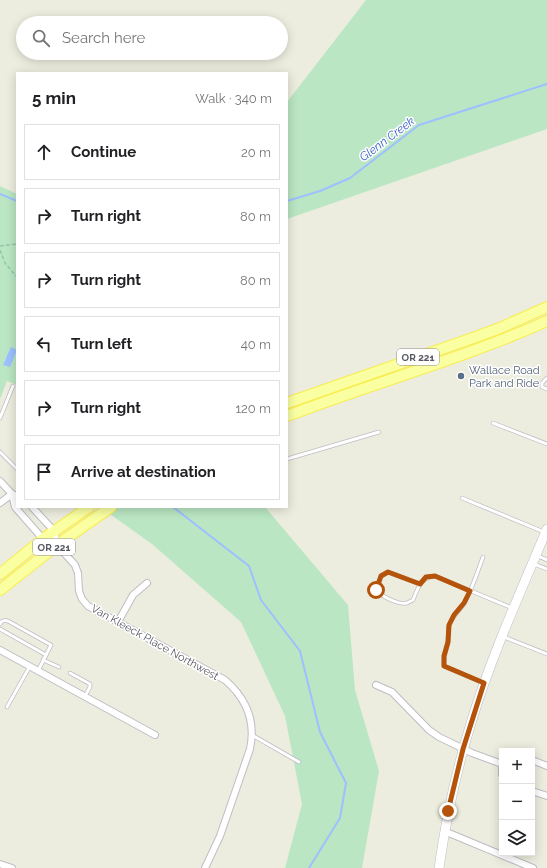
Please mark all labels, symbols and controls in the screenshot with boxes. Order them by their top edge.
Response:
search box [16,16,288,60]
icon: search [30,27,52,49]
text: Search here [62,29,145,47]
text: 5 min [32,88,76,108]
text: Walk · 340 m [195,91,272,106]
water label: Glenn Creek [357,113,418,164]
icon: ahead [33,141,55,163]
text: Continue [71,143,136,161]
text: 20 m [241,145,271,160]
icon: right [33,205,55,227]
text: Turn right [71,207,141,225]
text: 80 m [240,209,271,224]
icon: right [33,269,55,291]
text: Turn right [71,271,141,289]
text: 80 m [240,273,271,288]
icon: left [33,333,55,355]
text: Turn left [71,335,132,353]
text: 40 m [241,337,271,352]
road number: OR 221 [397,349,439,365]
place label: Wallace Road Park and Ride [469,364,540,390]
marker: Wallace Road Park and Ride [456,371,466,381]
icon: right [33,397,55,419]
text: Turn right [71,399,141,417]
text: 120 m [235,401,271,416]
icon: arrive [33,461,55,483]
text: Arrive at destination [71,463,216,481]
road number: OR 221 [33,539,75,555]
route start [367,581,385,599]
street label: Van Kleeck Place Northwest [89,602,221,683]
map controls [499,748,535,856]
button: + [499,748,535,784]
button: − [499,784,535,820]
route end [439,802,457,820]
button: layers [499,820,535,856]

